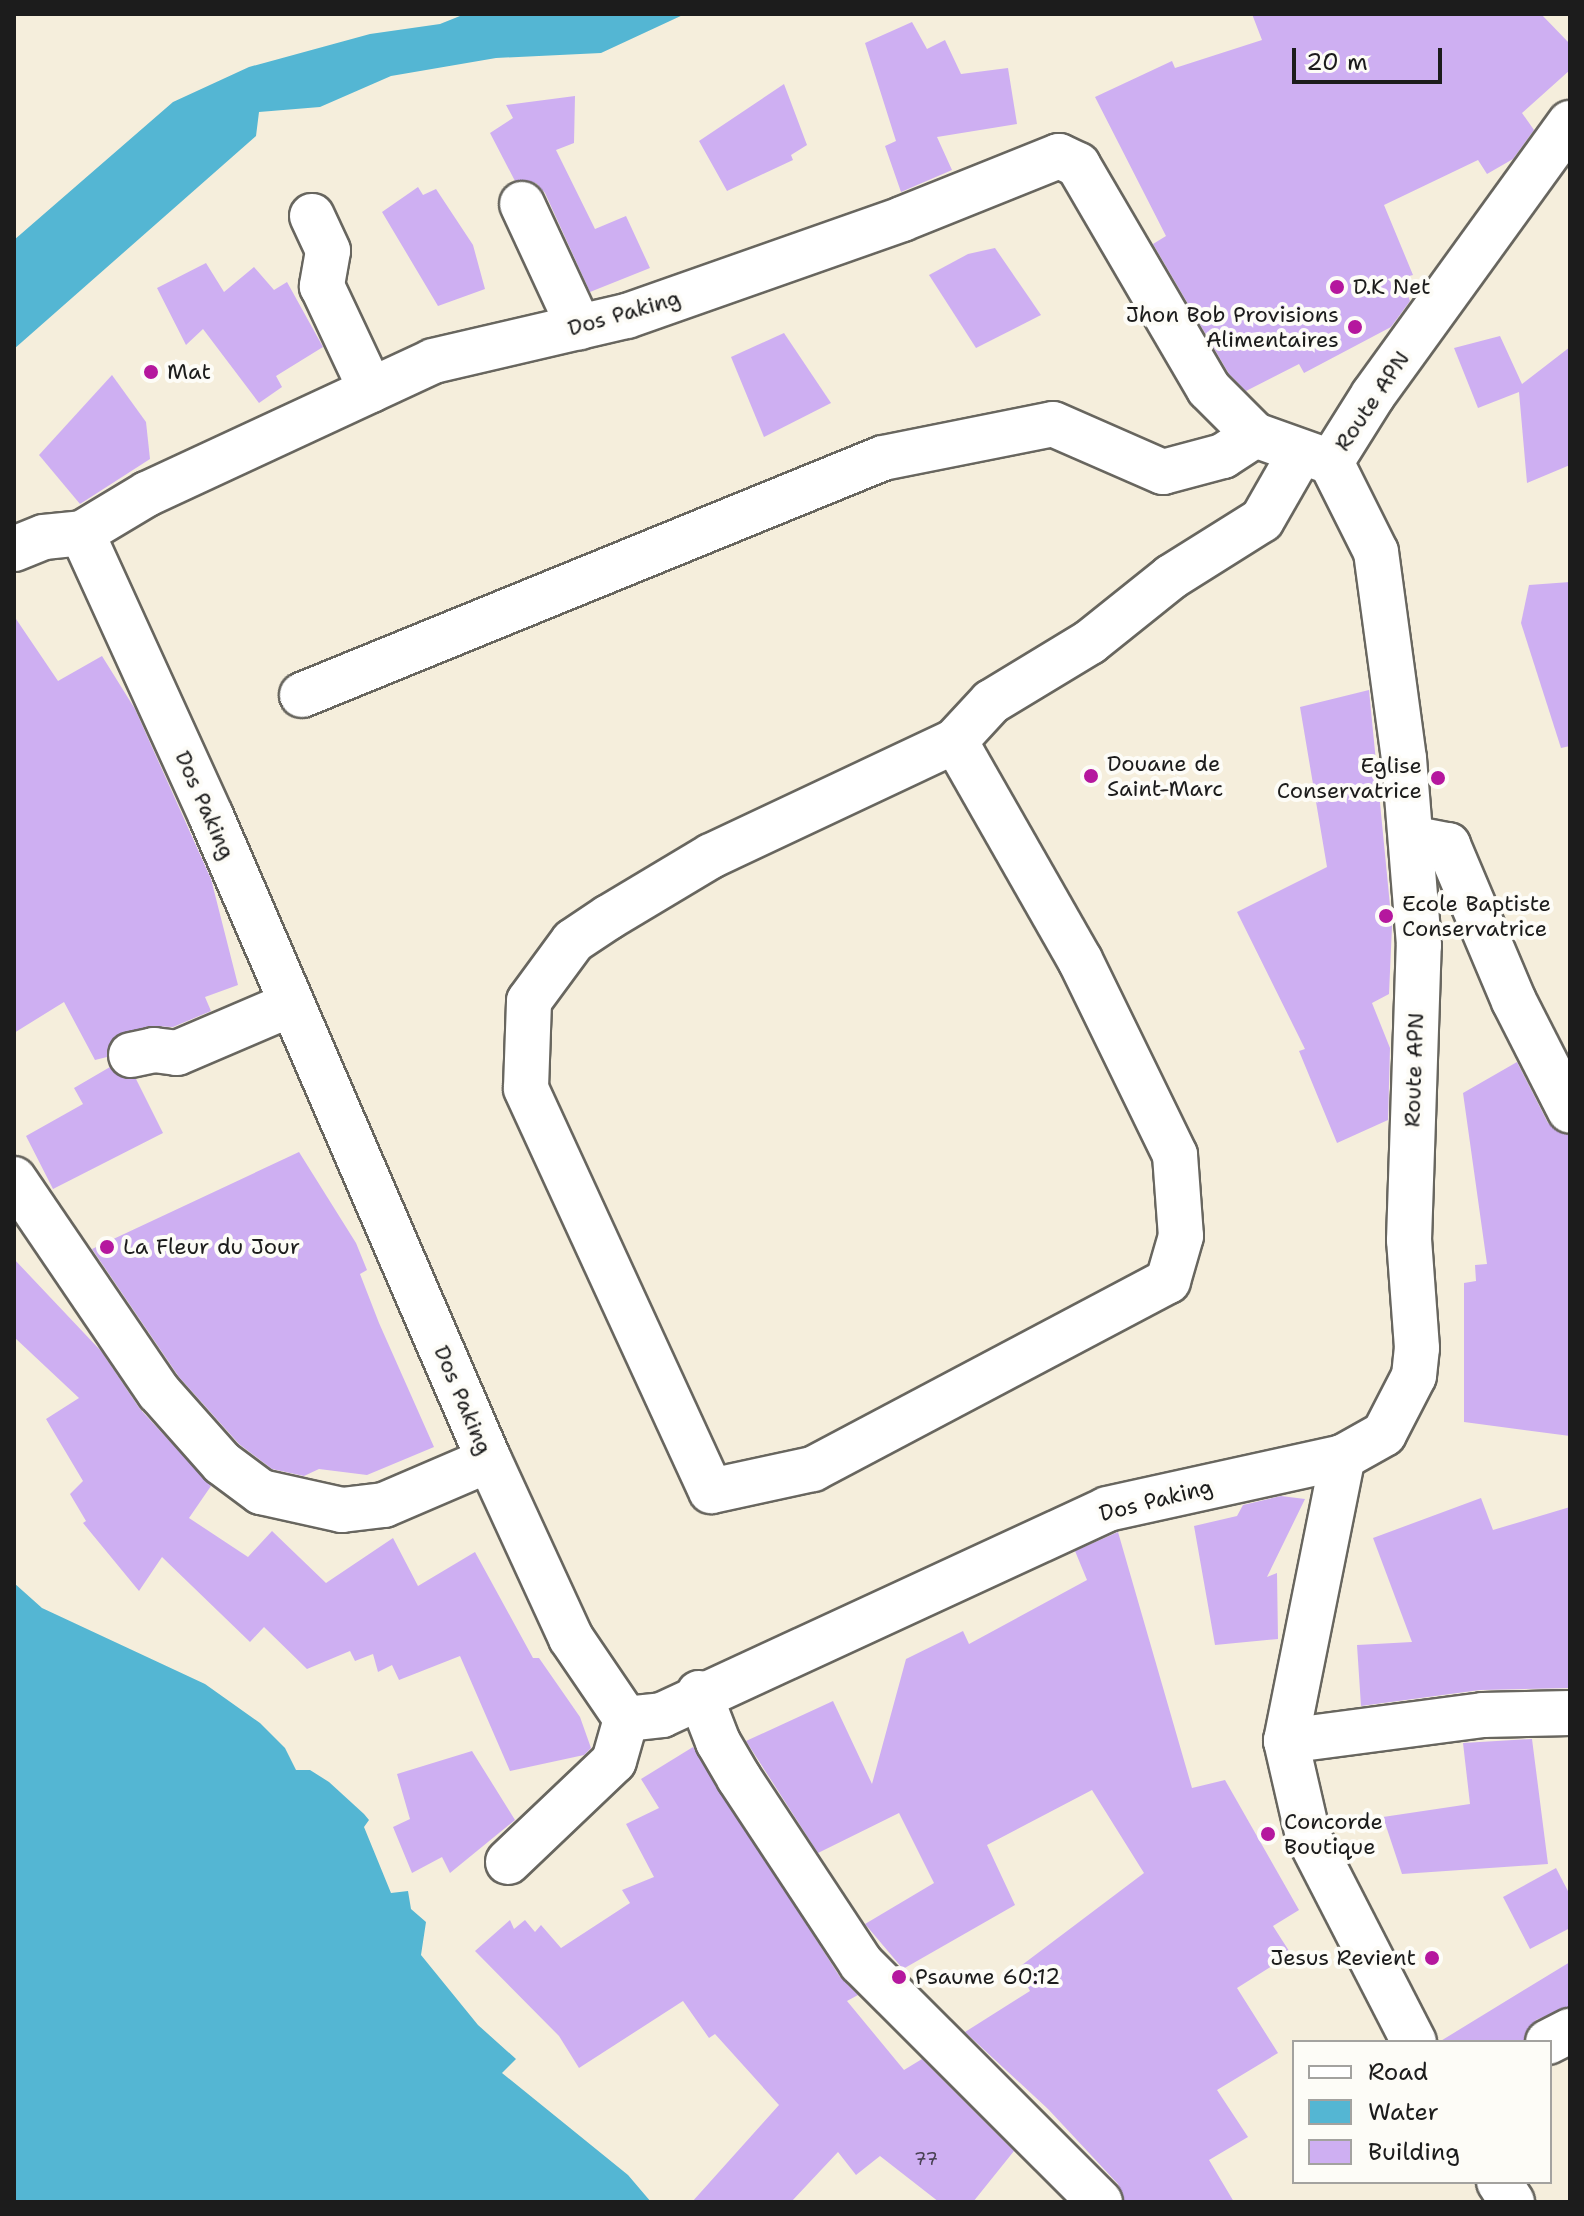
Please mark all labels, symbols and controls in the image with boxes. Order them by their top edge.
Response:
scale bar [1296,32,1446,82]
text: 20 m [1306,46,1368,78]
place label: D.K Net [1353,274,1431,300]
marker: D.K Net [1328,278,1346,296]
street label: Dos Paking [565,284,683,342]
place label: Jhon Bob Provisions Alimentaires [1126,301,1339,352]
marker: Jhon Bob Provisions Alimentaires [1346,318,1364,336]
street label: Route APN [1329,346,1415,456]
place label: Mat [167,359,211,385]
marker: Mat [142,363,160,381]
street label: Dos Paking [169,747,241,863]
place label: Douane de Saint-Marc [1107,750,1223,802]
place label: Eglise Conservatrice [1277,752,1422,804]
marker: Douane de Saint-Marc [1082,767,1100,785]
marker: Eglise Conservatrice [1429,769,1447,787]
place label: Ecole Baptiste Conservatrice [1402,890,1551,942]
marker: Ecole Baptiste Conservatrice [1377,907,1395,925]
street label: Route APN [1399,1012,1429,1128]
place label: La Fleur du Jour [123,1234,300,1260]
marker: La Fleur du Jour [98,1238,116,1256]
street label: Dos Paking [428,1342,498,1458]
street label: Dos Paking [1097,1473,1215,1527]
place label: Concorde Boutique [1284,1808,1383,1860]
marker: Concorde Boutique [1259,1825,1277,1843]
place label: Jesus Revient [1270,1945,1416,1971]
marker: Jesus Revient [1423,1949,1441,1967]
place label: Psaume 60:12 [915,1964,1060,1990]
marker: Psaume 60:12 [890,1968,908,1986]
legend [1292,2040,1552,2184]
text: Road [1368,2056,1428,2088]
text: Water [1368,2096,1439,2128]
text: Building [1368,2136,1460,2168]
house number: 77 [914,2148,938,2170]

